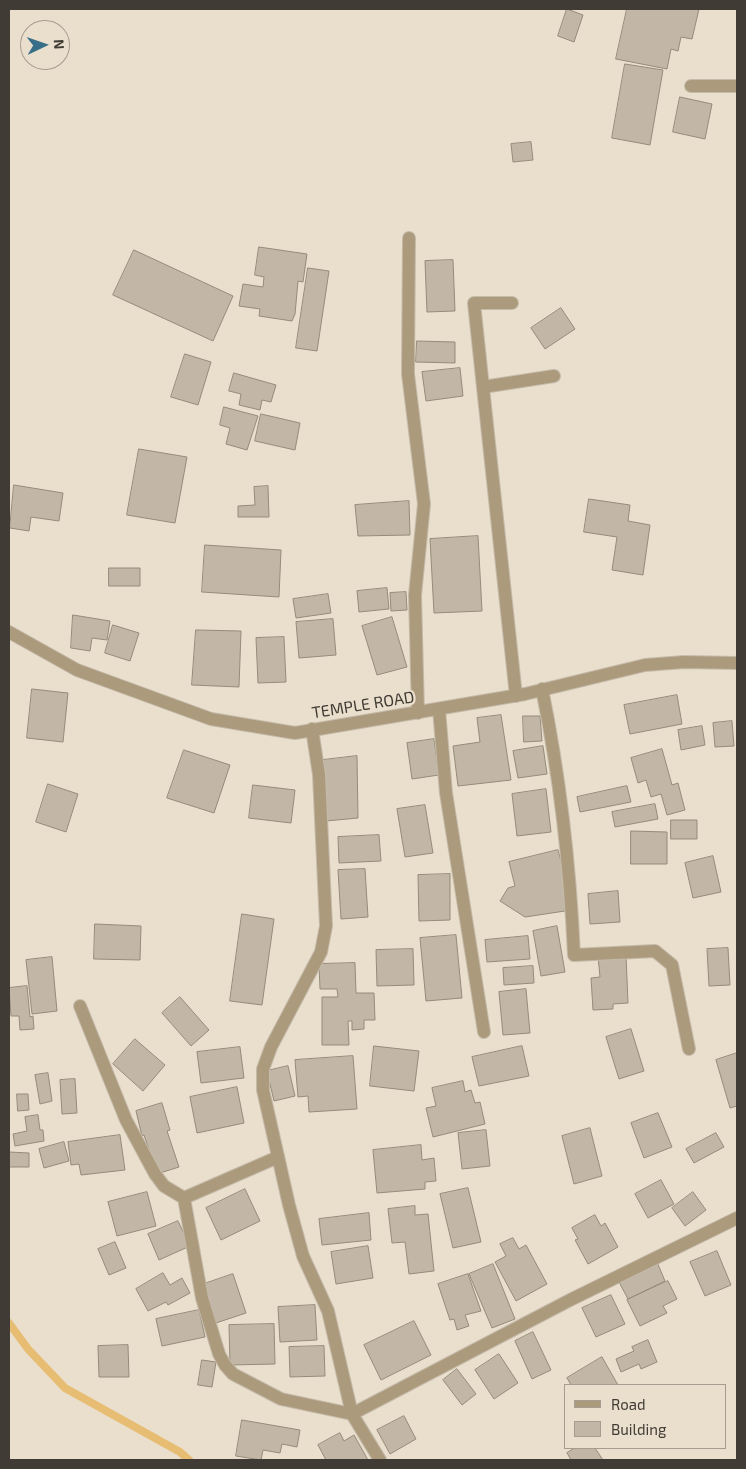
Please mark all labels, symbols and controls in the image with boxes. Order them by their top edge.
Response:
north arrow [20,20,70,70]
text: N [51,39,68,50]
street label: TEMPLE ROAD [310,687,416,723]
legend [564,1384,726,1449]
text: Road [611,1395,646,1413]
text: Building [611,1420,666,1438]

